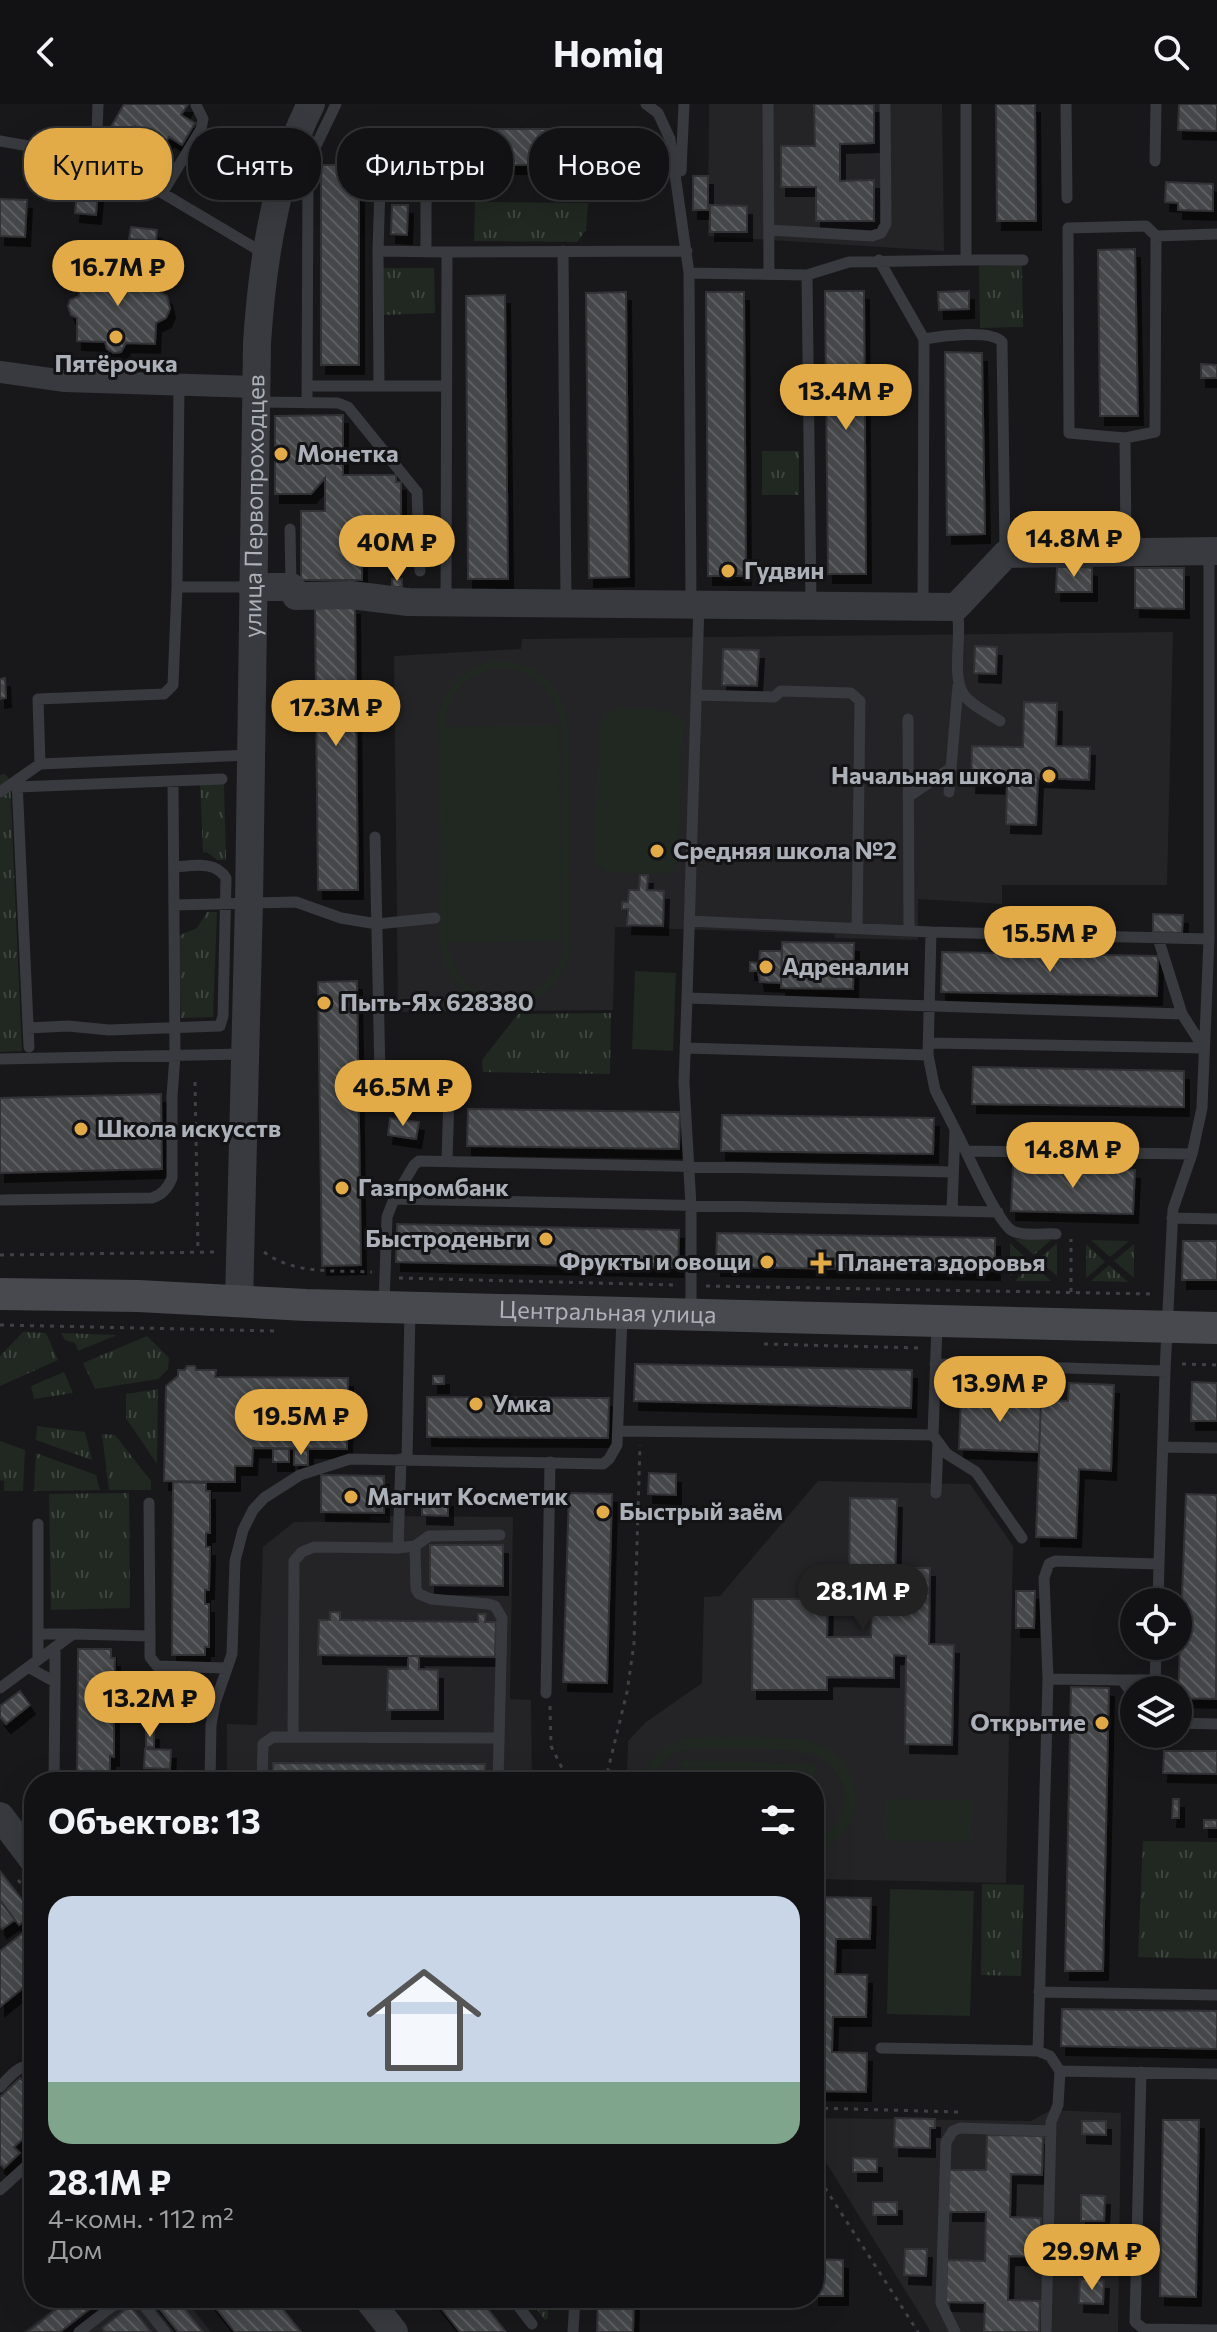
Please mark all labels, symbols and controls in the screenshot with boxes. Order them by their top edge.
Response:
icon: back [24,30,68,74]
text: Homiq [553,30,664,74]
icon: search [1149,30,1193,74]
chip: Купить [24,128,172,200]
chip: Снять [188,128,321,200]
chip: Фильтры [337,128,513,200]
chip: Новое [529,128,669,200]
pin: 16.7M ₽ [44,240,192,308]
text: 16.7M ₽ [70,250,166,281]
marker: Пятёрочка [107,328,125,346]
place label: Пятёрочка [54,348,178,377]
pin: 13.4M ₽ [772,364,920,432]
street label: улица Первопроходцев [237,374,270,638]
text: 13.4M ₽ [798,374,894,405]
place label: Монетка [297,438,399,467]
marker: Монетка [272,445,290,463]
pin: 14.8M ₽ [1000,511,1148,579]
pin: 40M ₽ [341,515,453,583]
text: 14.8M ₽ [1025,521,1123,552]
text: 40M ₽ [357,525,437,556]
place label: Гудвин [744,555,824,584]
marker: Гудвин [719,562,737,580]
pin: 17.3M ₽ [262,680,410,748]
text: 17.3M ₽ [289,690,383,721]
place label: Начальная школа [831,760,1033,789]
marker: Начальная школа [1040,767,1058,785]
place label: Средняя школа №2 [673,835,897,864]
marker: Средняя школа №2 [648,842,666,860]
pin: 15.5M ₽ [976,906,1124,974]
text: 15.5M ₽ [1002,916,1098,947]
place label: Адреналин [782,951,909,980]
marker: Адреналин [757,958,775,976]
place label: Пыть-Ях 628380 [340,987,534,1016]
marker: Пыть-Ях 628380 [315,994,333,1012]
pin: 46.5M ₽ [329,1060,477,1128]
text: 46.5M ₽ [353,1070,453,1101]
place label: Школа искусств [97,1113,281,1142]
marker: Школа искусств [72,1120,90,1138]
pin: 14.8M ₽ [999,1122,1147,1190]
text: 14.8M ₽ [1024,1132,1122,1163]
place label: Газпромбанк [358,1172,509,1201]
marker: Газпромбанк [333,1179,351,1197]
place label: Быстроденьги [365,1223,530,1252]
marker: Быстроденьги [537,1230,555,1248]
place label: Фрукты и овощи [559,1246,751,1275]
place label: Планета здоровья [837,1247,1045,1276]
marker: Фрукты и овощи [758,1253,776,1271]
marker: Планета здоровья [812,1254,830,1272]
street label: Центральная улица [498,1294,717,1328]
pin: 13.9M ₽ [926,1356,1074,1424]
text: 13.9M ₽ [952,1366,1048,1397]
place label: Умка [492,1388,551,1417]
pin: 19.5M ₽ [227,1389,375,1457]
marker: Умка [467,1395,485,1413]
text: 19.5M ₽ [253,1399,349,1430]
place label: Магнит Косметик [367,1481,569,1510]
marker: Магнит Косметик [342,1488,360,1506]
place label: Быстрый заём [619,1496,783,1525]
marker: Быстрый заём [594,1503,612,1521]
pin: 28.1M ₽ [789,1564,937,1632]
text: 28.1M ₽ [816,1574,910,1605]
map controls [1120,1588,1192,1748]
button: locate [1120,1588,1192,1660]
pin: 13.2M ₽ [76,1671,224,1739]
button: layers [1120,1676,1192,1748]
text: 13.2M ₽ [102,1681,198,1712]
place label: Открытие [970,1707,1086,1736]
marker: Открытие [1093,1714,1111,1732]
icon: filters [756,1798,800,1842]
text: Объектов: 13 [48,1799,261,1841]
icon: home [352,1948,496,2092]
text: 28.1M ₽ [48,2160,171,2202]
text: 4-комн. · 112 m² [48,2202,234,2233]
pin: 29.9M ₽ [1018,2224,1166,2292]
text: Дом [48,2233,102,2264]
text: 29.9M ₽ [1042,2234,1142,2265]

